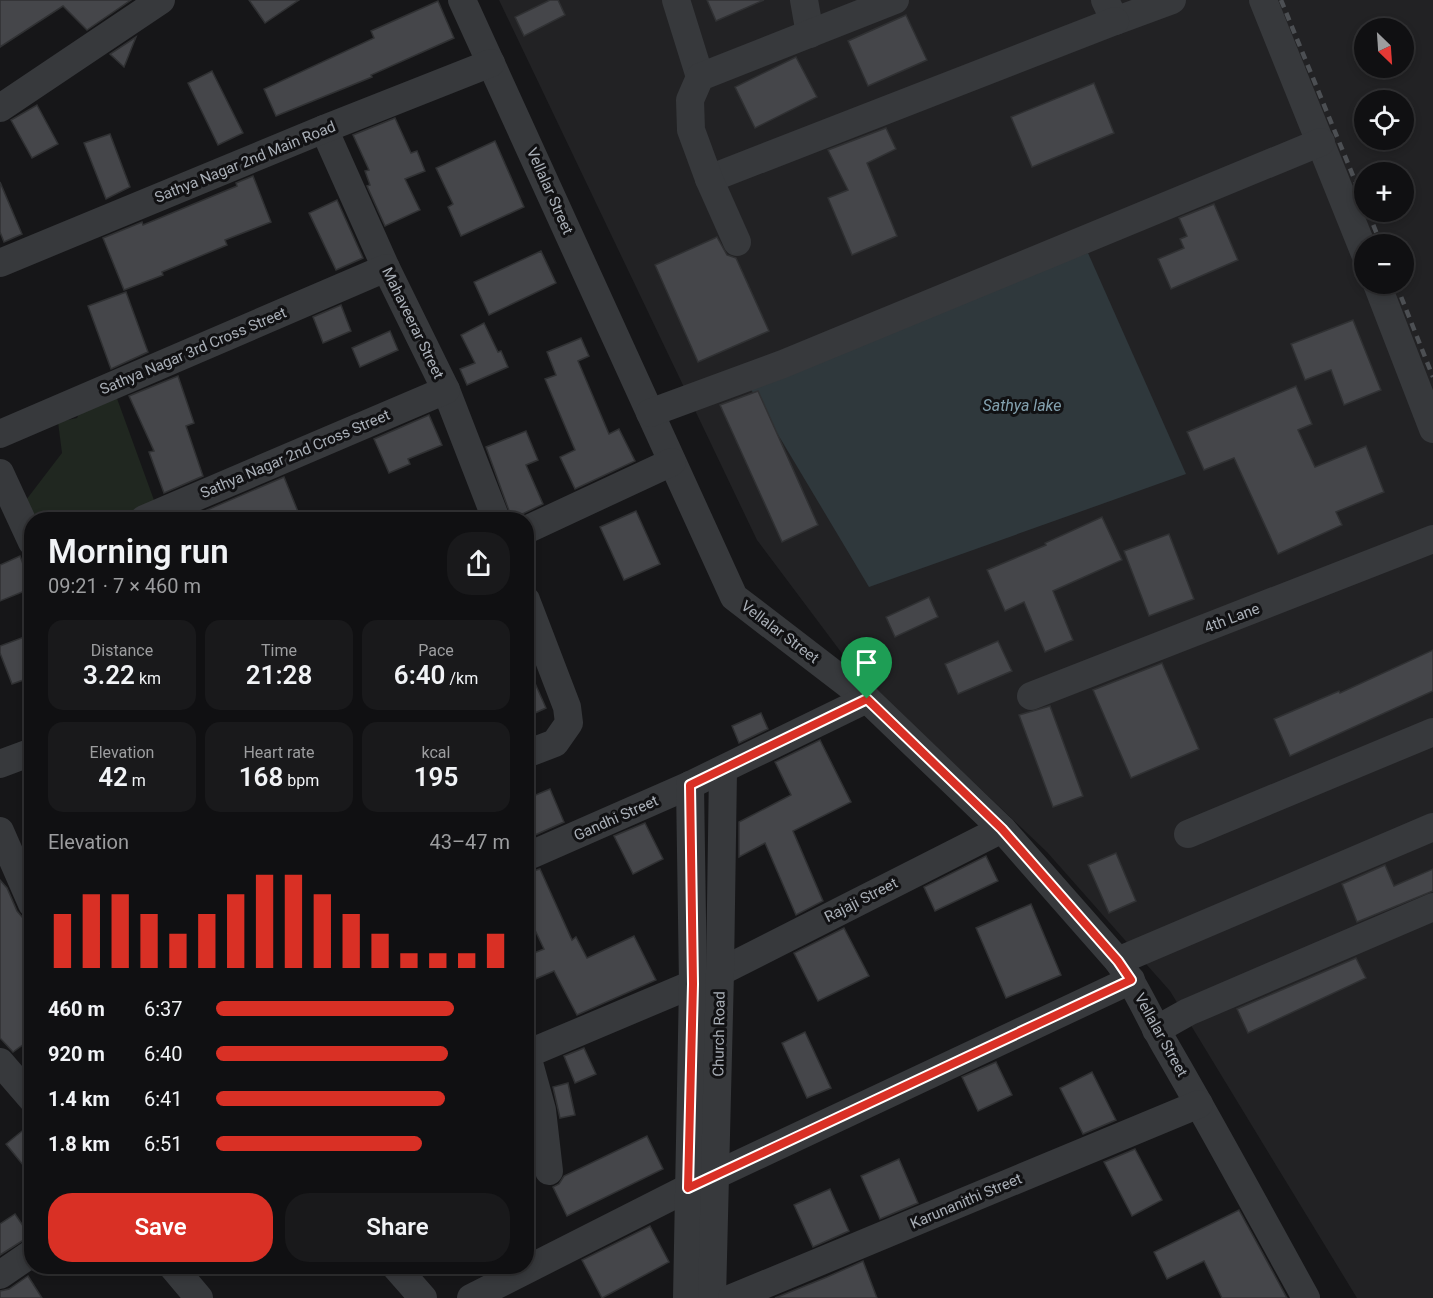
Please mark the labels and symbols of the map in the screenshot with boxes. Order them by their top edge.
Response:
north arrow [1354,18,1414,78]
street label: Sathya Nagar 2nd Main Road [152,117,338,207]
street label: Vellalar Street [523,145,577,237]
street label: Mahaveerar Street [378,264,448,382]
street label: Sathya Nagar 3rd Cross Street [97,303,289,399]
water label: Sathya lake [982,396,1062,415]
street label: Sathya Nagar 2nd Cross Street [197,406,393,502]
street label: Vellalar Street [738,597,823,667]
street label: 4th Lane [1202,599,1262,637]
pin [841,637,892,699]
street label: Gandhi Street [571,791,661,845]
street label: Rajaji Street [821,874,901,926]
street label: Vellalar Street [1131,990,1191,1080]
street label: Church Road [709,991,729,1077]
street label: Karunanithi Street [908,1169,1025,1233]

